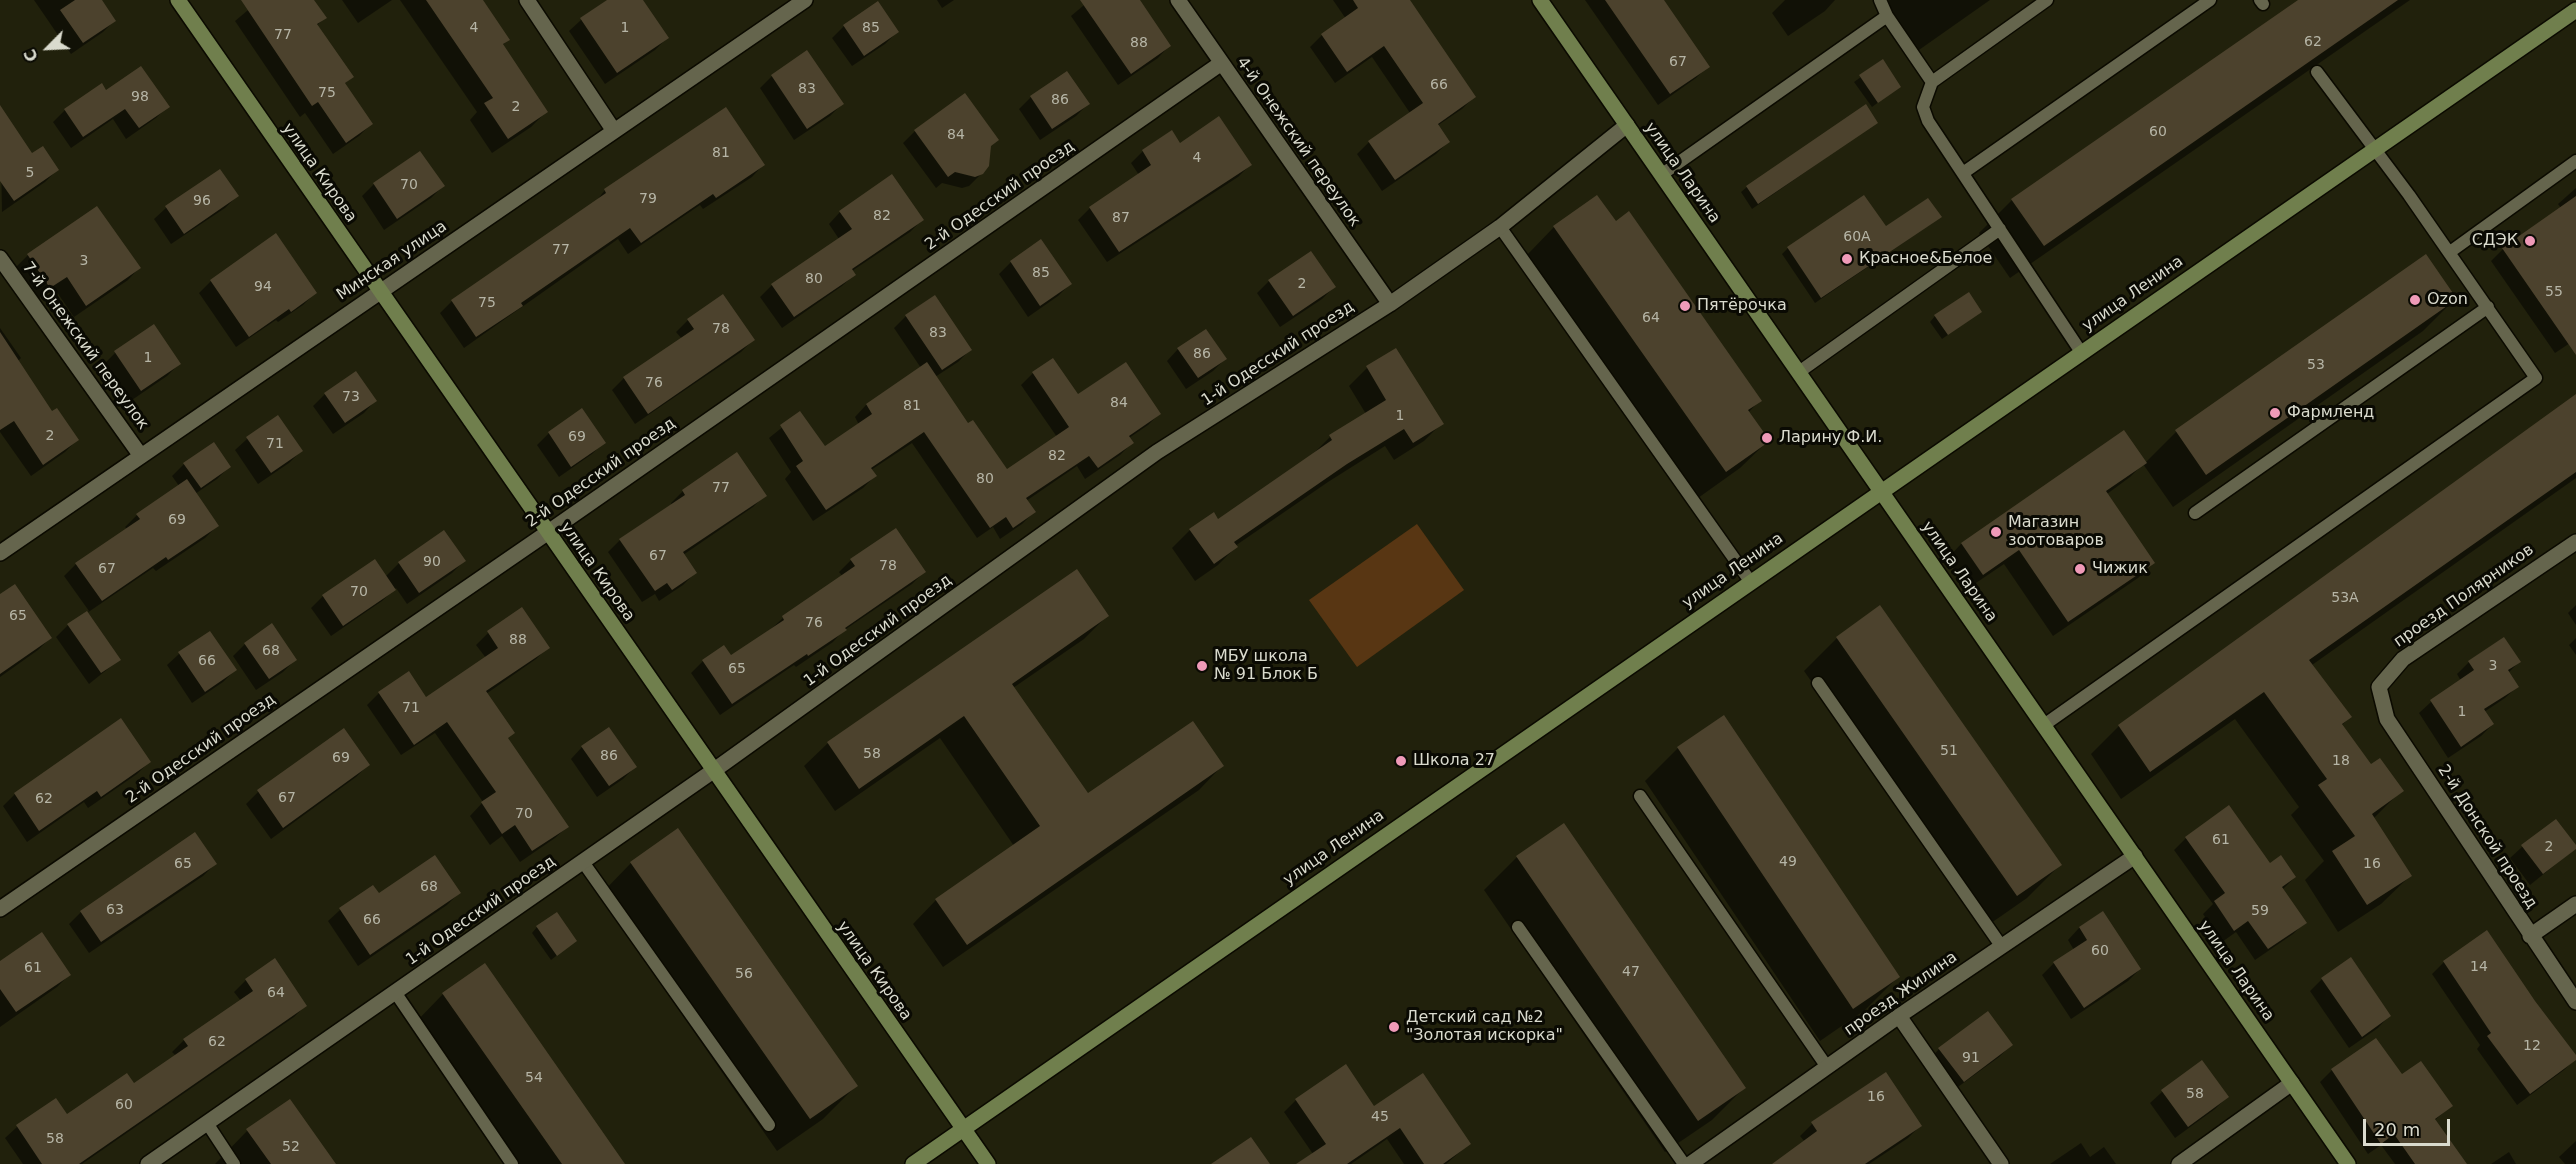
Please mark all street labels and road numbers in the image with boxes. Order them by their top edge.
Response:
street label: 4-й Онежский переулок [1232,54,1364,230]
street label: улица Ларина [1640,119,1724,227]
street label: улица Кирова [278,120,360,226]
street label: 2-й Одесский проезд [922,137,1078,255]
street label: Минская улица [333,217,451,305]
street label: улица Ленина [2079,252,2187,336]
street label: 7-й Онежский переулок [18,258,152,434]
street label: 1-й Одесский проезд [1198,298,1358,410]
street label: 2-й Одесский проезд [523,414,679,532]
street label: улица Ларина [1917,518,2001,626]
street label: улица Кирова [556,519,638,625]
street label: улица Ленина [1679,529,1787,613]
street label: проезд Полярников [2390,540,2538,652]
street label: 1-й Одесский проезд [800,571,956,691]
street label: 2-й Одесский проезд [123,690,279,808]
street label: 2-й Донской проезд [2433,761,2541,913]
street label: улица Ленина [1280,806,1388,890]
street label: 1-й Одесский проезд [403,852,559,970]
street label: улица Ларина [2194,917,2278,1025]
street label: улица Кирова [833,918,915,1024]
street label: проезд Жилина [1841,948,1961,1040]

